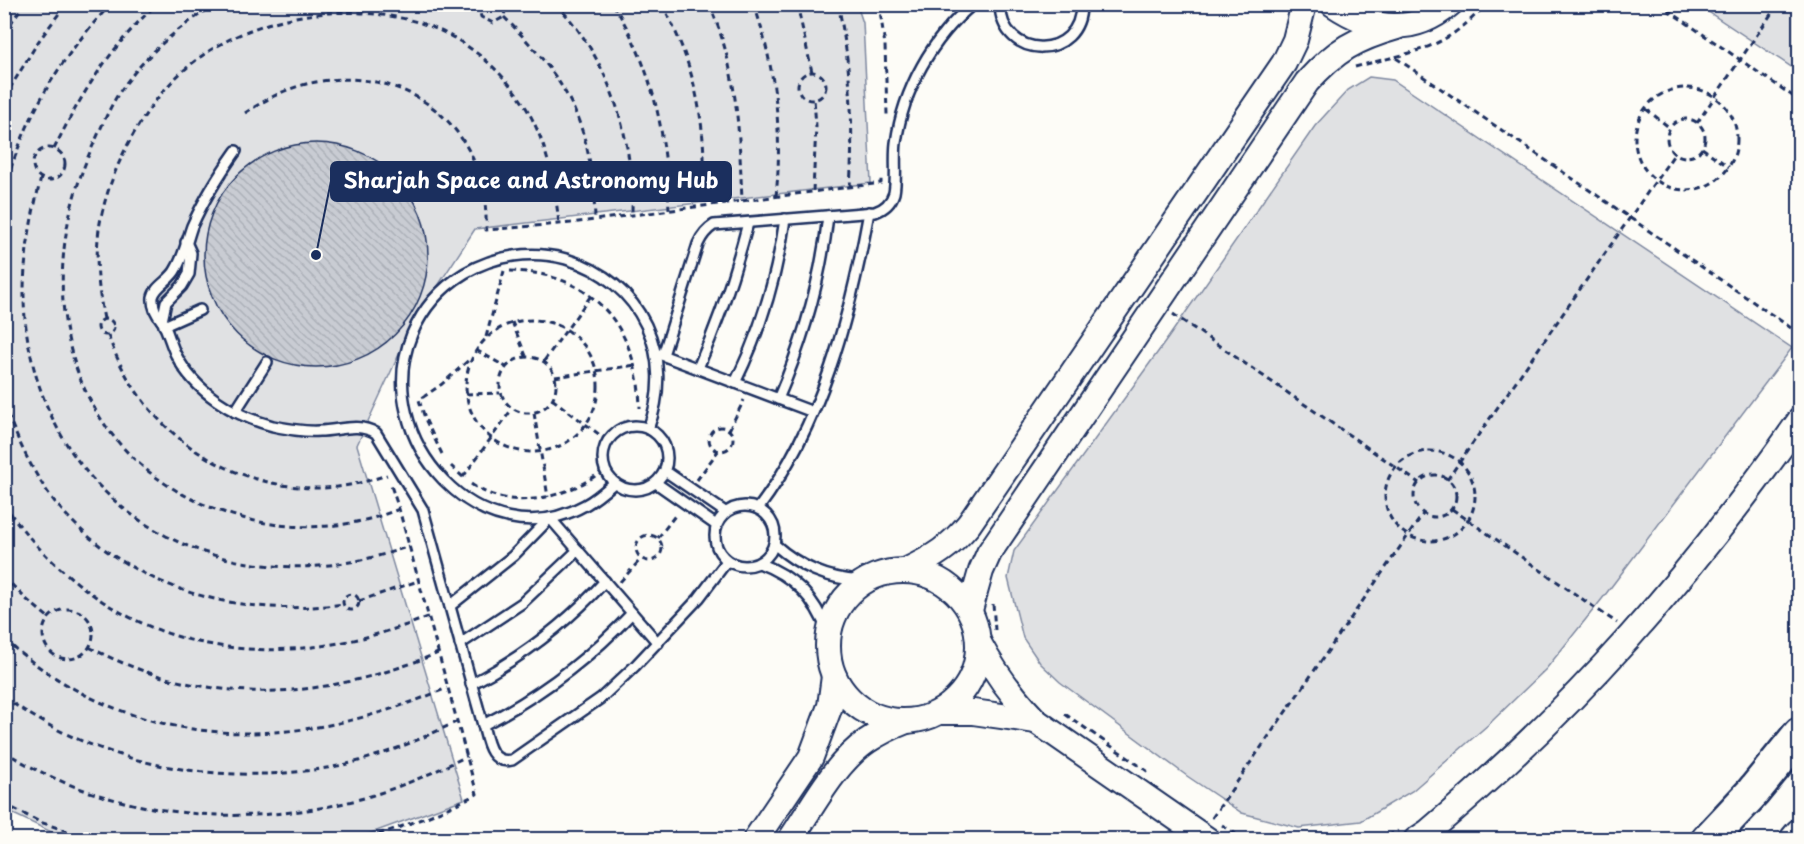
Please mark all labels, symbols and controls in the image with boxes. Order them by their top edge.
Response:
callout: Sharjah Space and Astronomy Hub [331,162,731,201]
text: Sharjah Space and Astronomy Hub [344,163,718,195]

